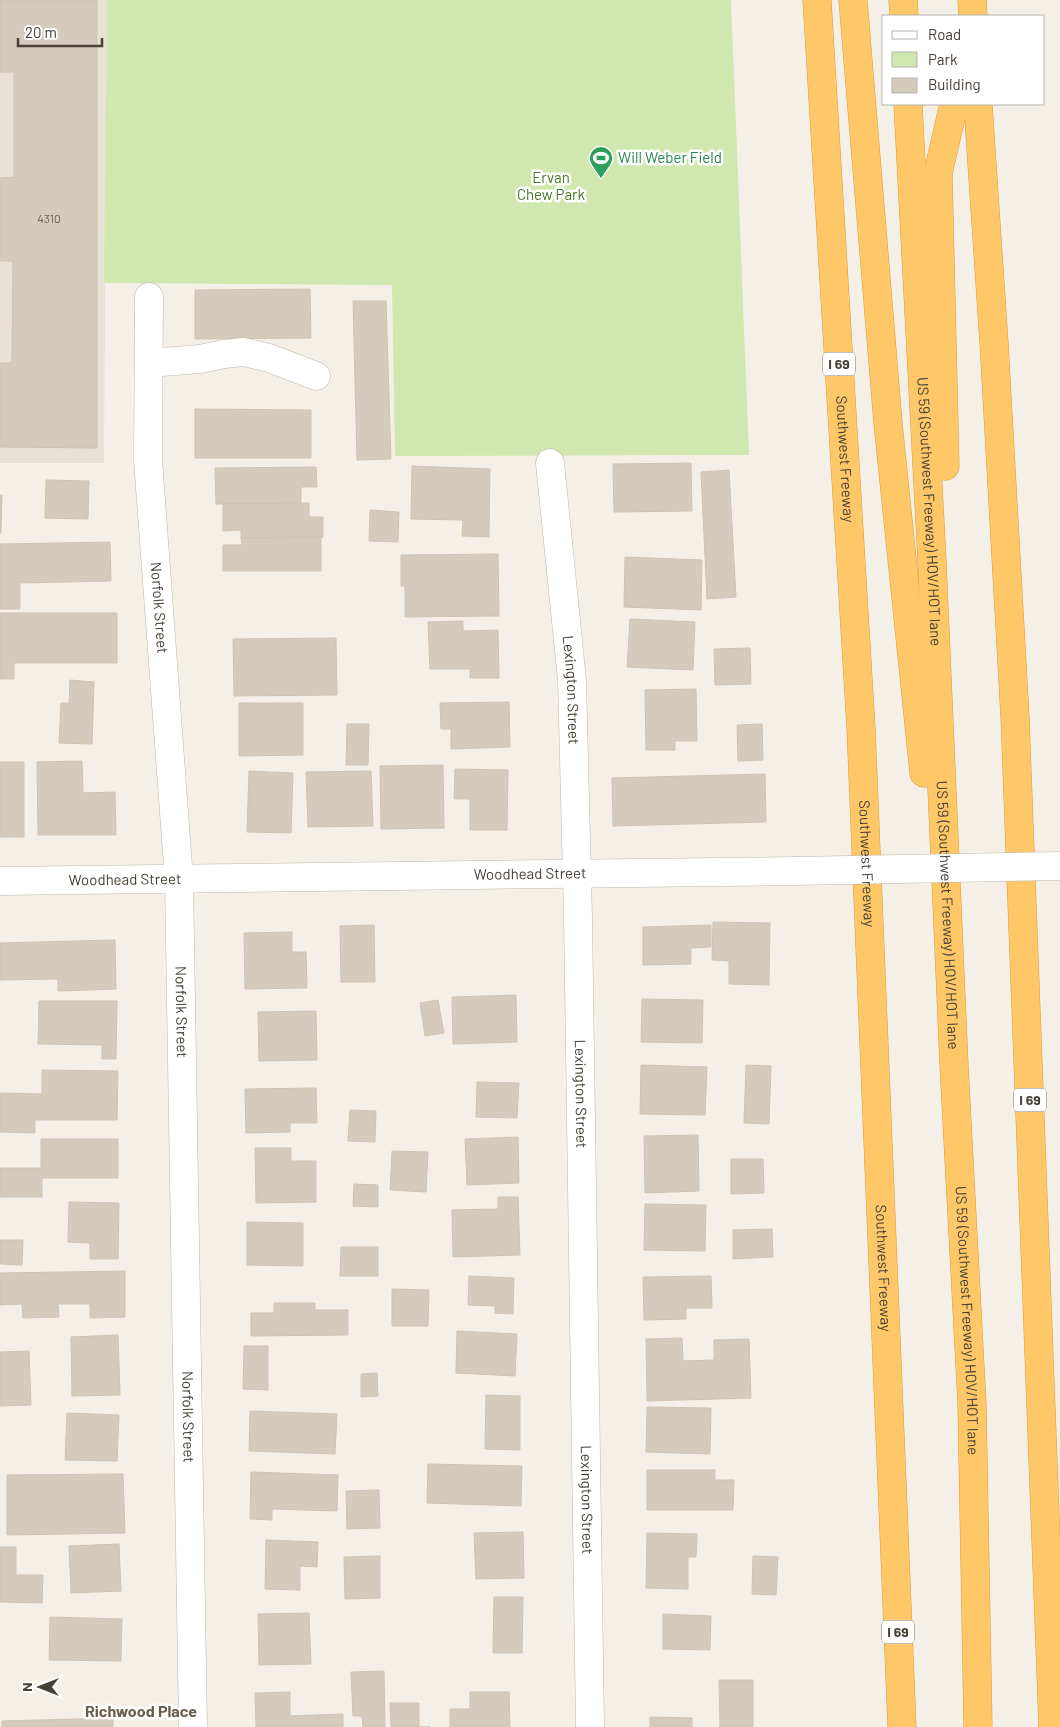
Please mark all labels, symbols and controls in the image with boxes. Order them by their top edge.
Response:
scale bar [18,15,101,47]
legend [882,15,1045,105]
text: 20 m [25,23,57,41]
text: Road [928,25,961,43]
text: Park [928,50,958,68]
text: Building [928,75,981,93]
sports icon: Will Weber Field [588,145,614,179]
place label: Will Weber Field [618,148,722,166]
park label: Ervan Chew Park [517,168,586,203]
house number: 4310 [37,211,61,225]
road number: I 69 [823,352,855,376]
street label: US 59 (Southwest Freeway) HOV/HOT lane [914,376,946,646]
street label: Southwest Freeway [833,395,859,523]
street label: Norfolk Street [148,561,172,654]
street label: Lexington Street [560,635,584,745]
street label: US 59 (Southwest Freeway) HOV/HOT lane [934,780,963,1050]
street label: Southwest Freeway [856,800,879,928]
street label: Woodhead Street [473,863,586,883]
street label: Woodhead Street [68,869,181,888]
street label: Norfolk Street [172,966,192,1058]
street label: Lexington Street [572,1039,591,1148]
road number: I 69 [1014,1088,1046,1112]
street label: US 59 (Southwest Freeway) HOV/HOT lane [952,1186,983,1455]
street label: Southwest Freeway [873,1204,896,1332]
street label: Norfolk Street [179,1371,199,1463]
street label: Lexington Street [578,1445,597,1554]
road number: I 69 [882,1620,914,1644]
north arrow [15,1662,65,1712]
text: N [18,1682,35,1692]
district label: Richwood Place [85,1701,197,1720]

